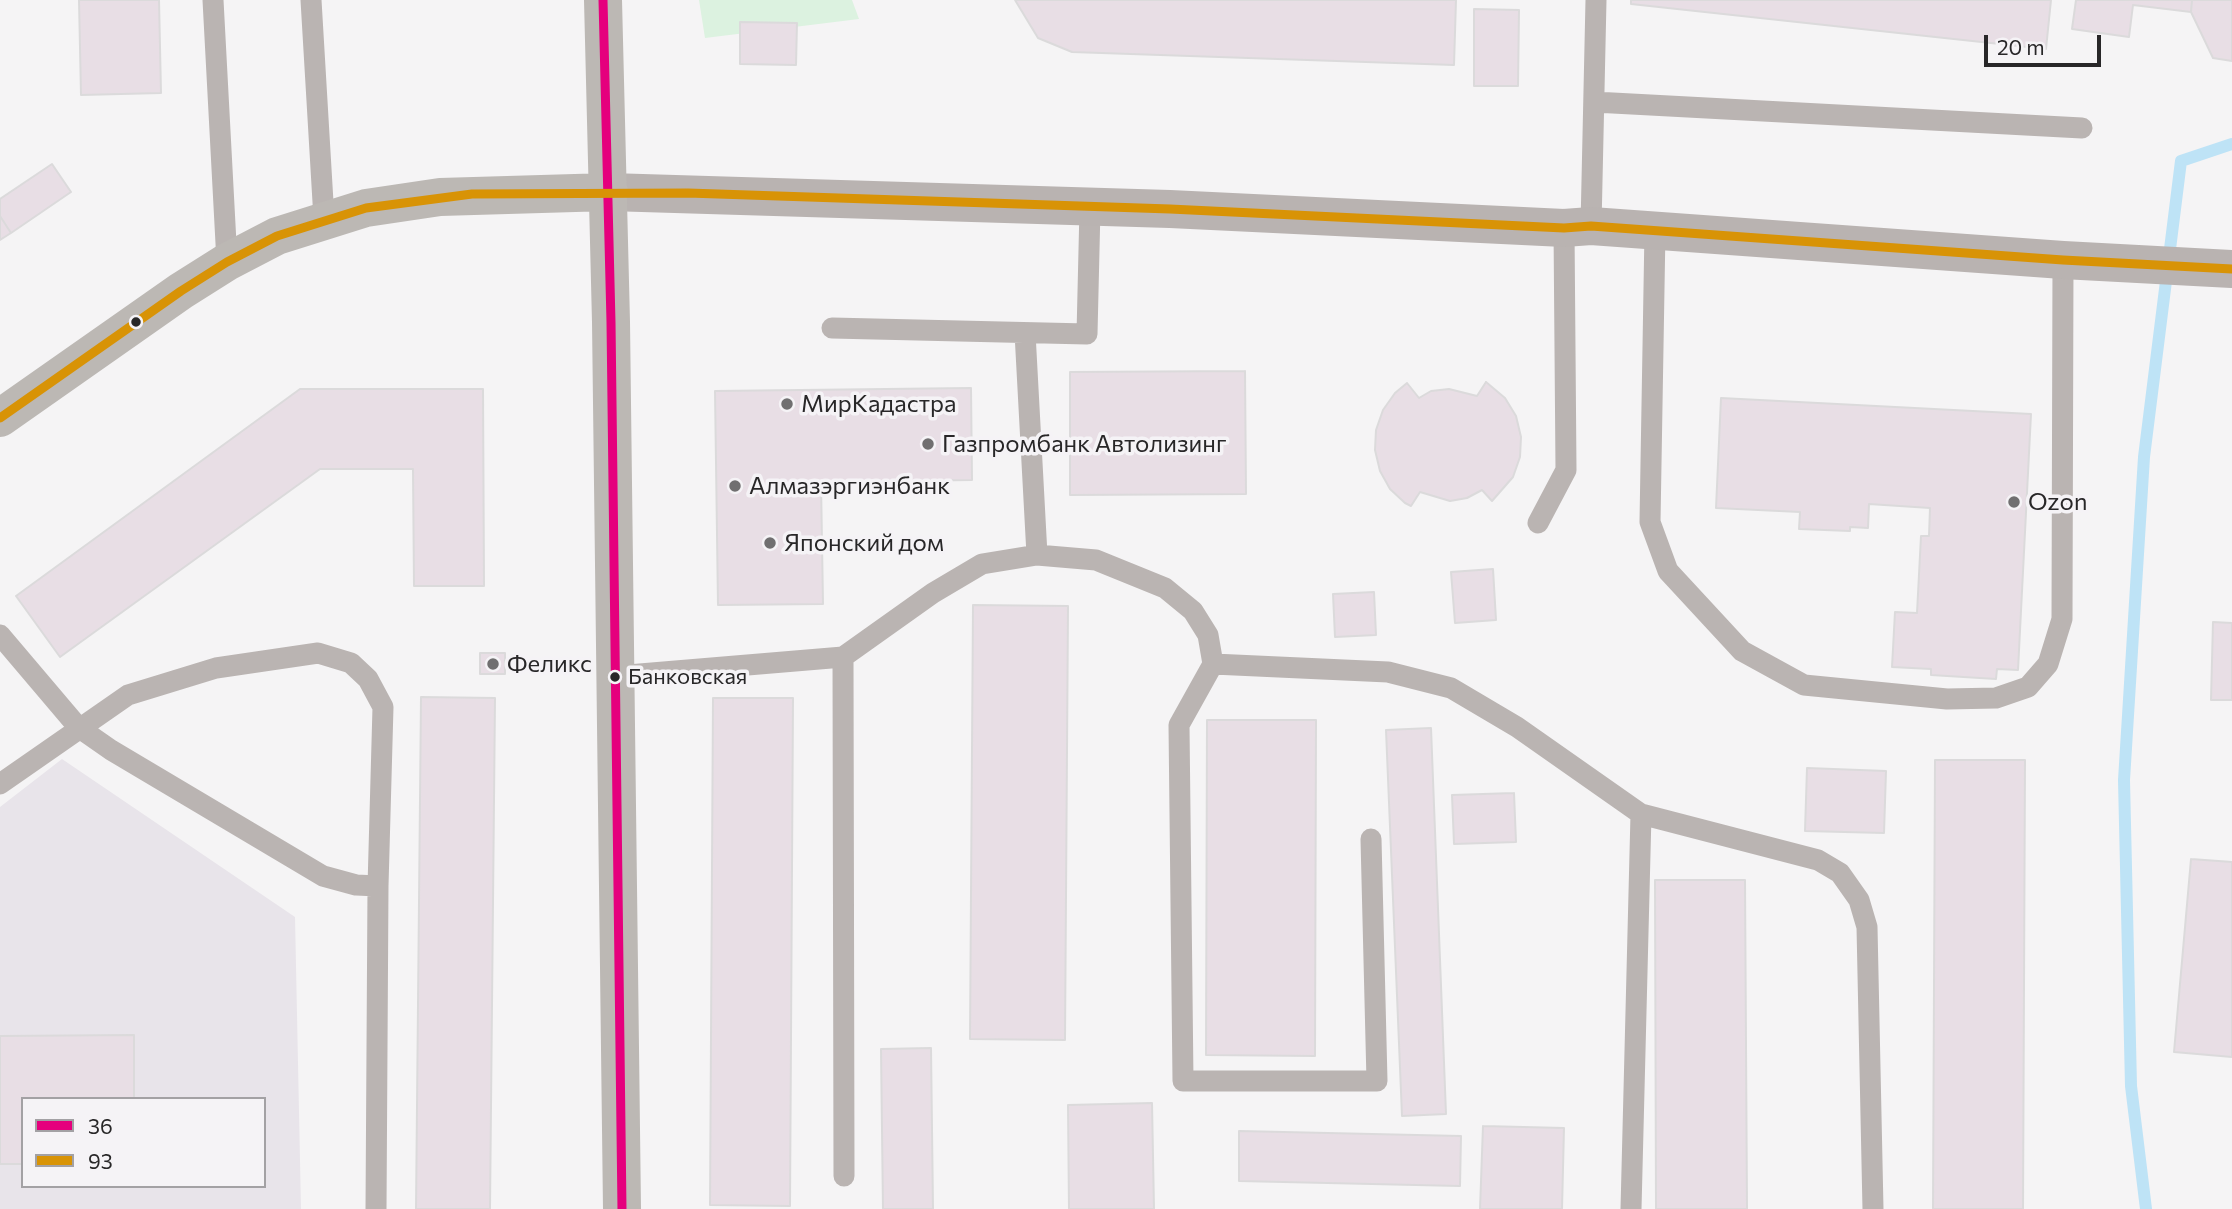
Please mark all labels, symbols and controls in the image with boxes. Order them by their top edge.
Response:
scale bar [1987,21,2104,65]
text: 20 m [1997,34,2045,59]
unlabelled marker [129,315,143,329]
place label: МирКадастра [801,390,956,418]
marker: МирКадастра [779,396,795,412]
place label: Газпромбанк Автолизинг [942,430,1226,458]
marker: Газпромбанк Автолизинг [920,436,936,452]
place label: Алмазэргиэнбанк [749,472,950,500]
marker: Алмазэргиэнбанк [727,478,743,494]
place label: Ozon [2028,488,2088,516]
marker: Ozon [2006,494,2022,510]
place label: Японский дом [784,529,944,557]
marker: Японский дом [762,535,778,551]
place label: Феликс [507,650,592,678]
marker: Феликс [485,656,501,672]
place label: Банковская [628,664,747,690]
marker: Банковская [608,670,622,684]
legend [21,1097,266,1188]
text: 36 [88,1113,113,1138]
text: 93 [88,1148,113,1173]

